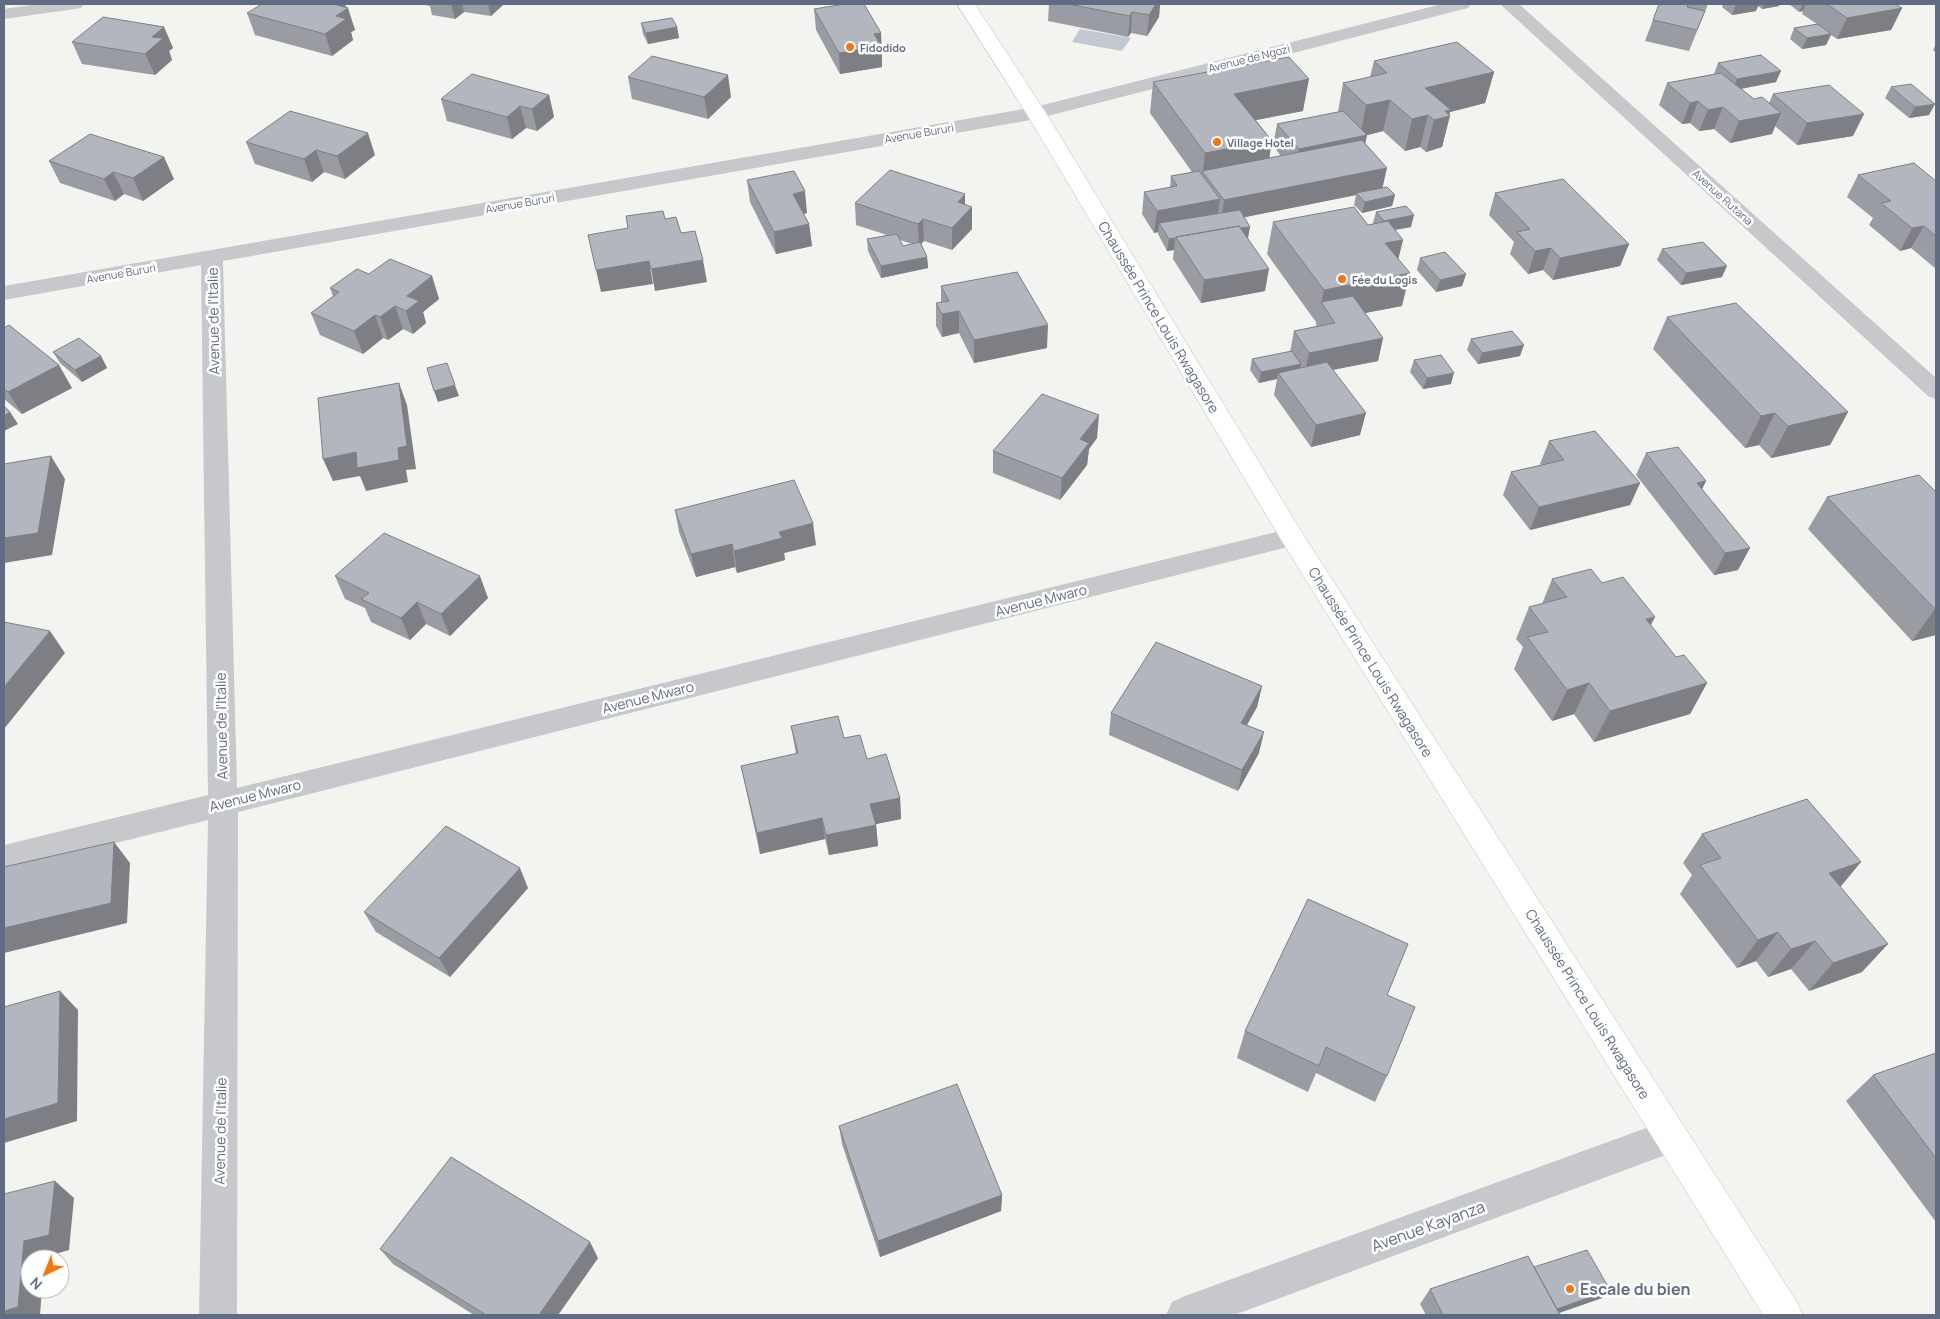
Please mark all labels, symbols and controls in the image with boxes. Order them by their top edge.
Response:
place label: Fidodido [860,40,906,55]
marker: Fidodido [844,41,856,53]
street label: Avenue de Ngozi [1207,41,1291,75]
street label: Avenue Bururi [883,120,955,146]
place label: Village Hotel [1227,135,1294,150]
marker: Village Hotel [1211,136,1223,148]
street label: Avenue Rutana [1690,166,1756,228]
street label: Avenue Bururi [484,190,556,216]
street label: Chaussée Prince Louis Rwagasore [1094,218,1224,416]
street label: Avenue Bururi [85,260,157,286]
street label: Avenue de l'Italie [203,267,223,375]
place label: Fée du Logis [1352,272,1417,287]
marker: Fée du Logis [1336,273,1348,285]
street label: Chaussée Prince Louis Rwagasore [1304,563,1438,761]
street label: Avenue Mwaro [993,579,1089,621]
street label: Avenue de l'Italie [211,672,231,780]
street label: Avenue Mwaro [600,676,696,718]
street label: Avenue Mwaro [207,774,303,816]
street label: Chaussée Prince Louis Rwagasore [1521,905,1655,1103]
street label: Avenue de l'Italie [210,1077,230,1185]
street label: Avenue Kayanza [1368,1195,1488,1257]
north arrow [20,1249,70,1299]
text: N [26,1273,46,1294]
place label: Escale du bien [1580,1278,1690,1300]
marker: Escale du bien [1564,1283,1576,1295]

